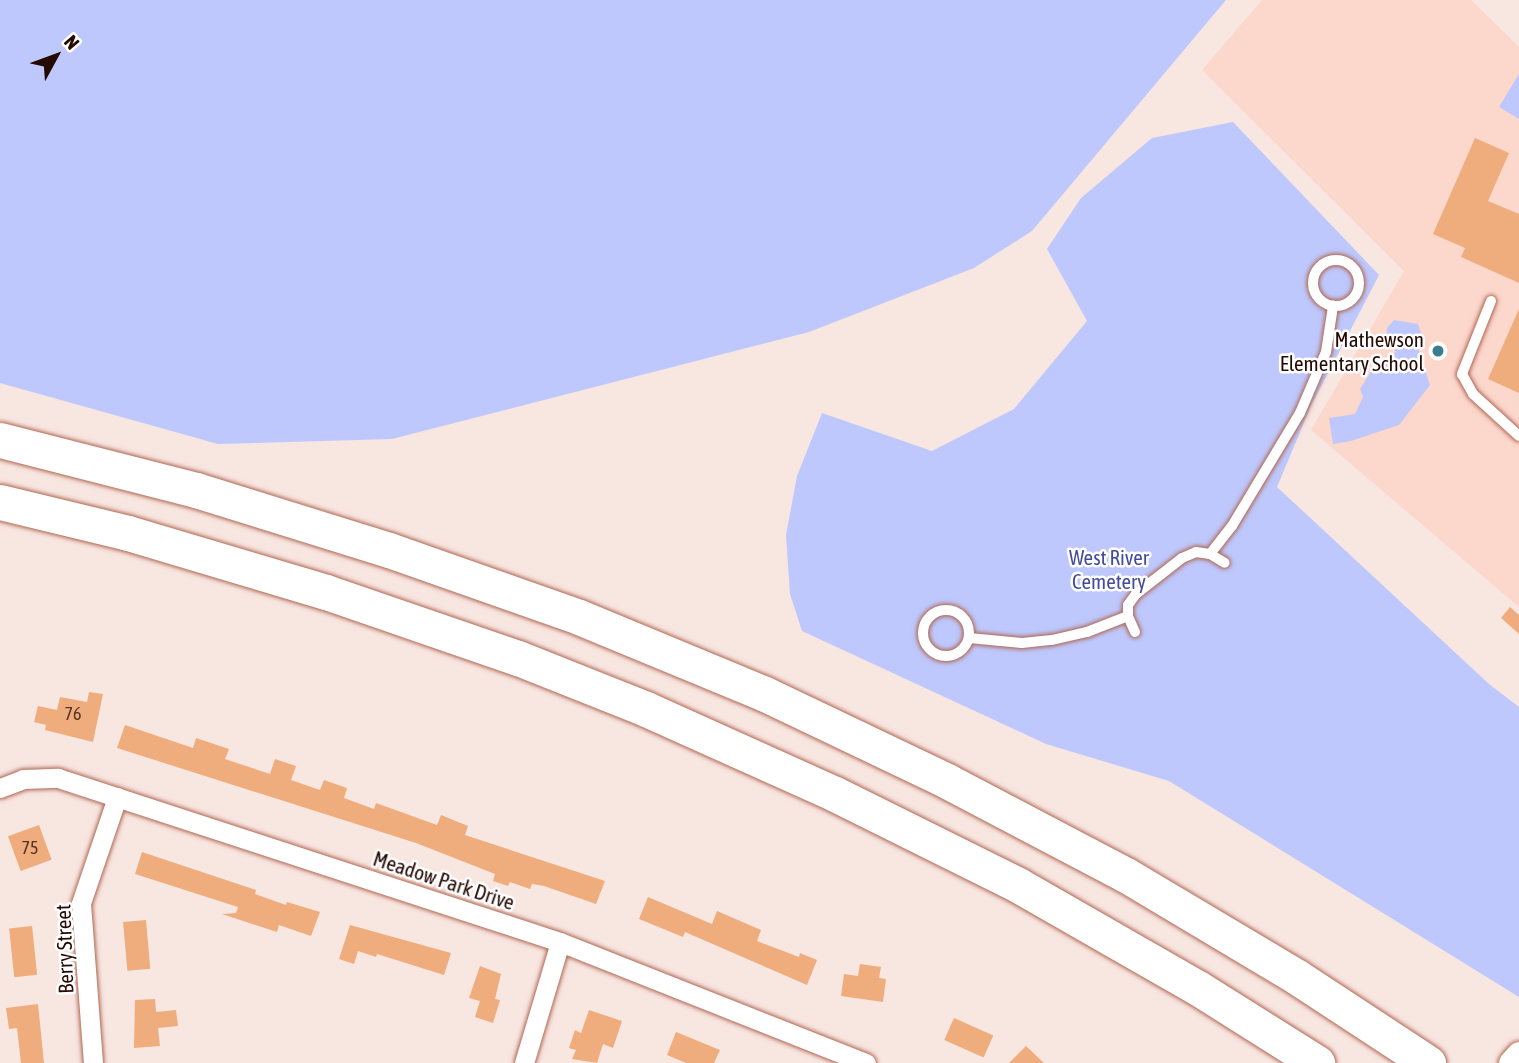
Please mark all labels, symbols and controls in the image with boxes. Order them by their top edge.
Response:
north arrow [21,21,91,91]
text: N [60,31,84,54]
place label: Mathewson Elementary School [1280,326,1424,376]
marker: Mathewson Elementary School [1430,343,1446,359]
park label: West River Cemetery [1069,544,1149,594]
house number: 76 [65,703,81,725]
house number: 75 [22,837,38,859]
street label: Meadow Park Drive [370,845,518,915]
street label: Berry Street [50,904,78,994]

